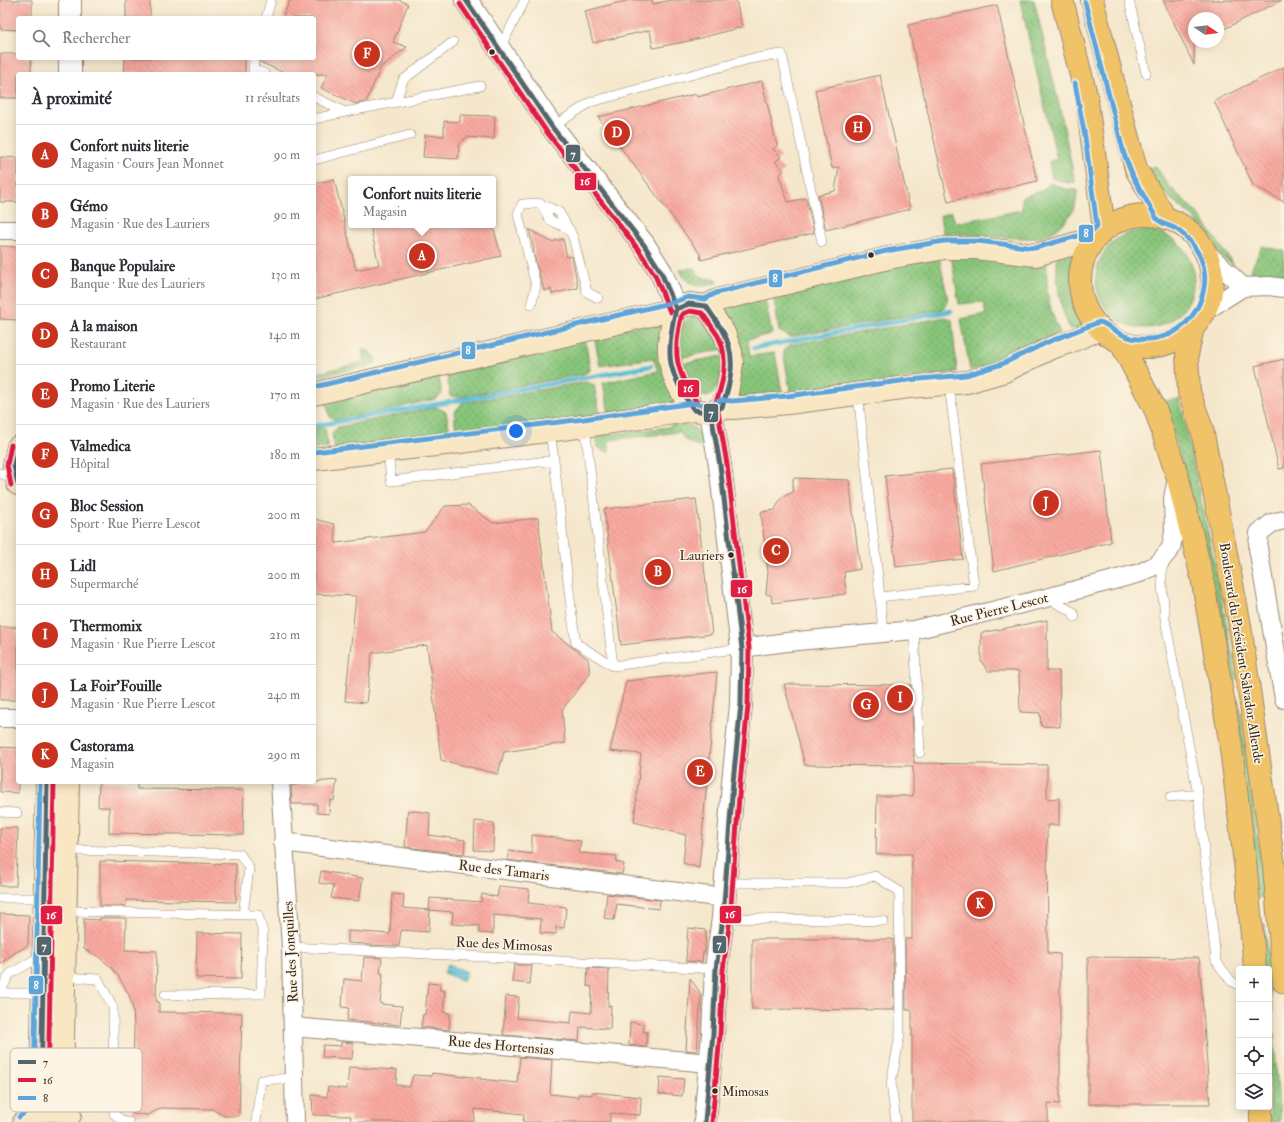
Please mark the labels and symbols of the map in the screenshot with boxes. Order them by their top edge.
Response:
north arrow [1188,12,1224,48]
pin: F [354,39,380,69]
unlabelled marker [487,47,497,57]
pin: H [845,113,871,143]
pin: D [604,118,630,148]
line badge: 7 [565,144,581,163]
text: 7 [570,148,576,161]
line badge: 16 [574,172,597,191]
text: 16 [580,175,591,188]
line badge: 8 [1078,224,1094,243]
text: 8 [1083,227,1089,240]
pin: A [409,241,435,271]
unlabelled marker [866,250,876,260]
line badge: 8 [768,269,783,288]
text: 8 [772,272,778,285]
line badge: 8 [461,341,476,360]
text: 8 [465,344,471,357]
line badge: 16 [677,379,700,398]
text: 16 [683,382,694,395]
line badge: 7 [703,403,719,423]
text: 7 [708,407,714,420]
your location [506,421,526,441]
pin: J [1033,488,1059,518]
pin: C [763,536,789,566]
street label: Boulevard du Président Salvador Allende [1216,541,1267,765]
place label: Lauriers [680,548,725,564]
marker: Lauriers [726,550,736,560]
pin: B [645,557,671,587]
line badge: 16 [730,579,753,598]
text: 16 [737,583,748,596]
street label: Rue Pierre Lescot [948,589,1050,630]
pin: I [887,683,913,713]
pin: G [853,690,879,720]
pin: E [687,757,713,787]
street label: Rue des Tamaris [458,856,551,885]
pin: K [967,889,993,919]
street label: Rue des Jonquilles [279,901,302,1003]
line badge: 16 [40,905,63,925]
line badge: 16 [719,905,742,924]
text: 16 [725,908,736,921]
text: 16 [46,909,57,922]
street label: Rue des Mimosas [455,933,553,956]
line badge: 7 [712,935,727,954]
line badge: 7 [36,936,52,956]
text: 7 [716,938,722,951]
text: 7 [41,940,47,953]
line badge: 8 [28,975,44,995]
text: 8 [33,979,39,992]
street label: Rue des Hortensias [447,1032,555,1059]
legend [10,1048,142,1112]
text: 7 [43,1056,48,1069]
text: 16 [43,1074,54,1087]
place label: Mimosas [722,1084,769,1100]
marker: Mimosas [710,1086,720,1096]
text: 8 [43,1092,48,1105]

